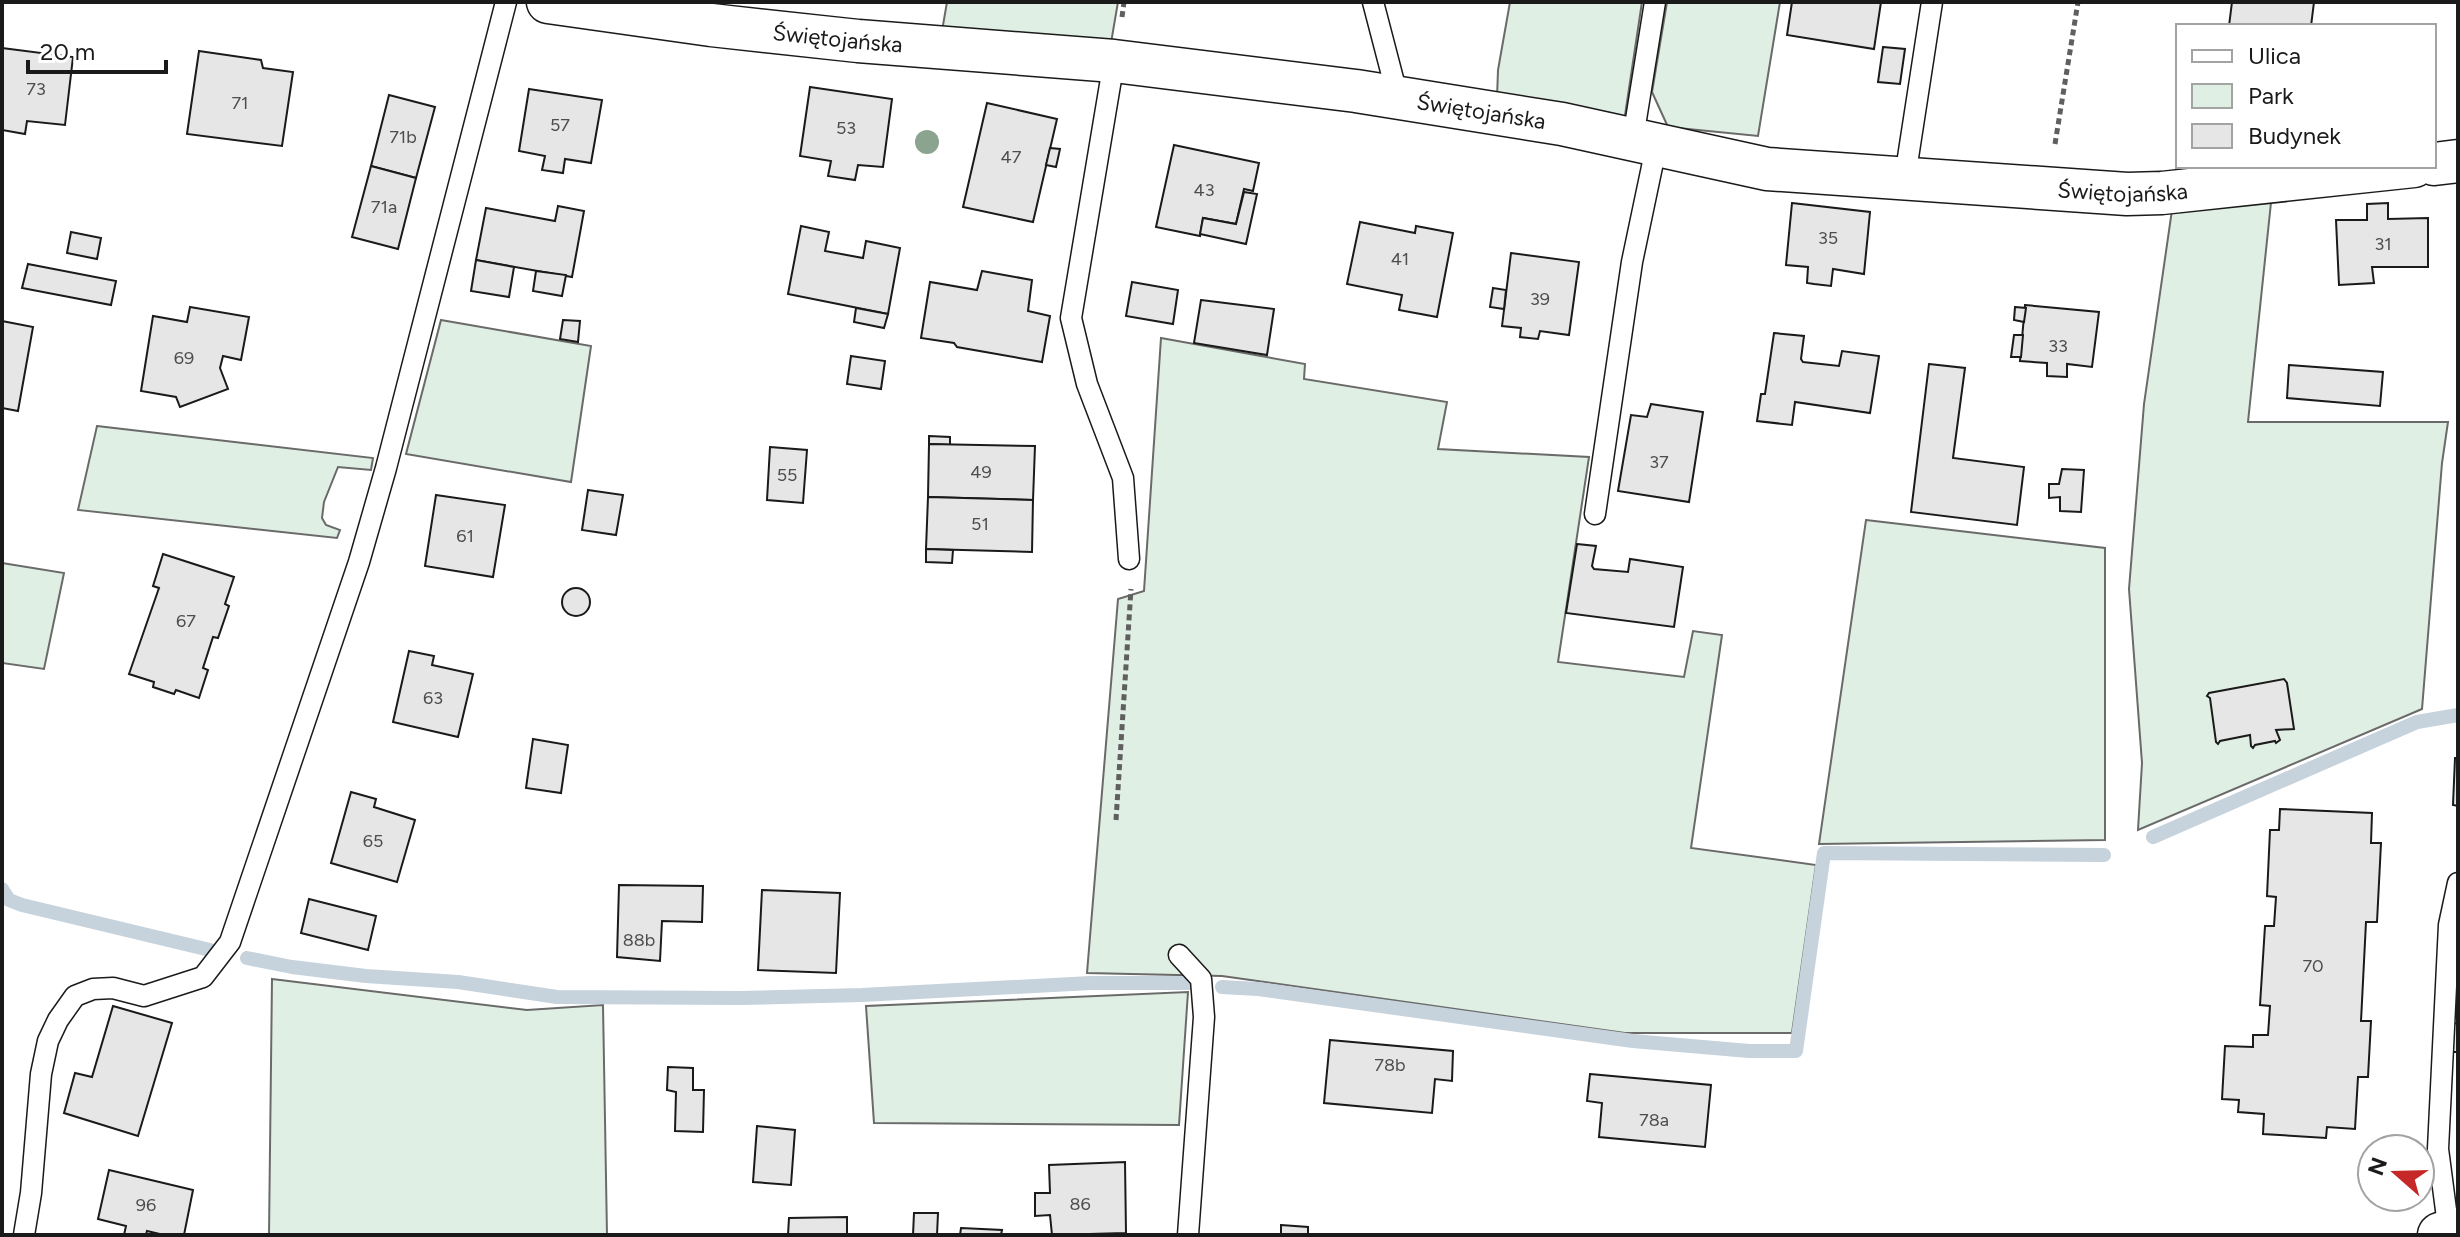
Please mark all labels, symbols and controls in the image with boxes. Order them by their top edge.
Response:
street label: Świętojańska [771,18,904,58]
scale bar [28,24,166,74]
legend [2176,24,2436,168]
text: 20 m [40,37,95,66]
text: Ulica [2248,41,2301,70]
house number: 73 [26,78,46,100]
text: Park [2248,81,2294,110]
street label: Świętojańska [1415,87,1548,135]
house number: 71 [231,92,249,114]
house number: 57 [550,114,570,136]
house number: 53 [836,117,856,139]
text: Budynek [2248,121,2341,150]
house number: 71b [389,126,417,148]
house number: 47 [1001,146,1022,168]
street label: Świętojańska [2057,176,2189,208]
house number: 43 [1194,179,1214,201]
house number: 71a [371,196,397,218]
house number: 35 [1818,227,1838,249]
house number: 31 [2374,233,2392,255]
house number: 41 [1391,248,1409,270]
house number: 39 [1530,288,1550,310]
house number: 33 [2048,335,2068,357]
house number: 69 [174,347,194,369]
house number: 37 [1649,451,1669,473]
house number: 49 [970,461,992,483]
house number: 55 [777,464,797,486]
house number: 51 [971,513,989,535]
house number: 61 [456,525,474,547]
house number: 67 [176,610,196,632]
house number: 63 [423,687,443,709]
house number: 65 [363,830,383,852]
house number: 88b [623,929,655,951]
house number: 70 [2302,955,2324,977]
house number: 78b [1374,1054,1406,1076]
house number: 78a [1639,1109,1669,1131]
north arrow [2356,1133,2436,1213]
text: N [2362,1154,2393,1179]
house number: 86 [1069,1193,1091,1215]
house number: 96 [136,1194,156,1216]

